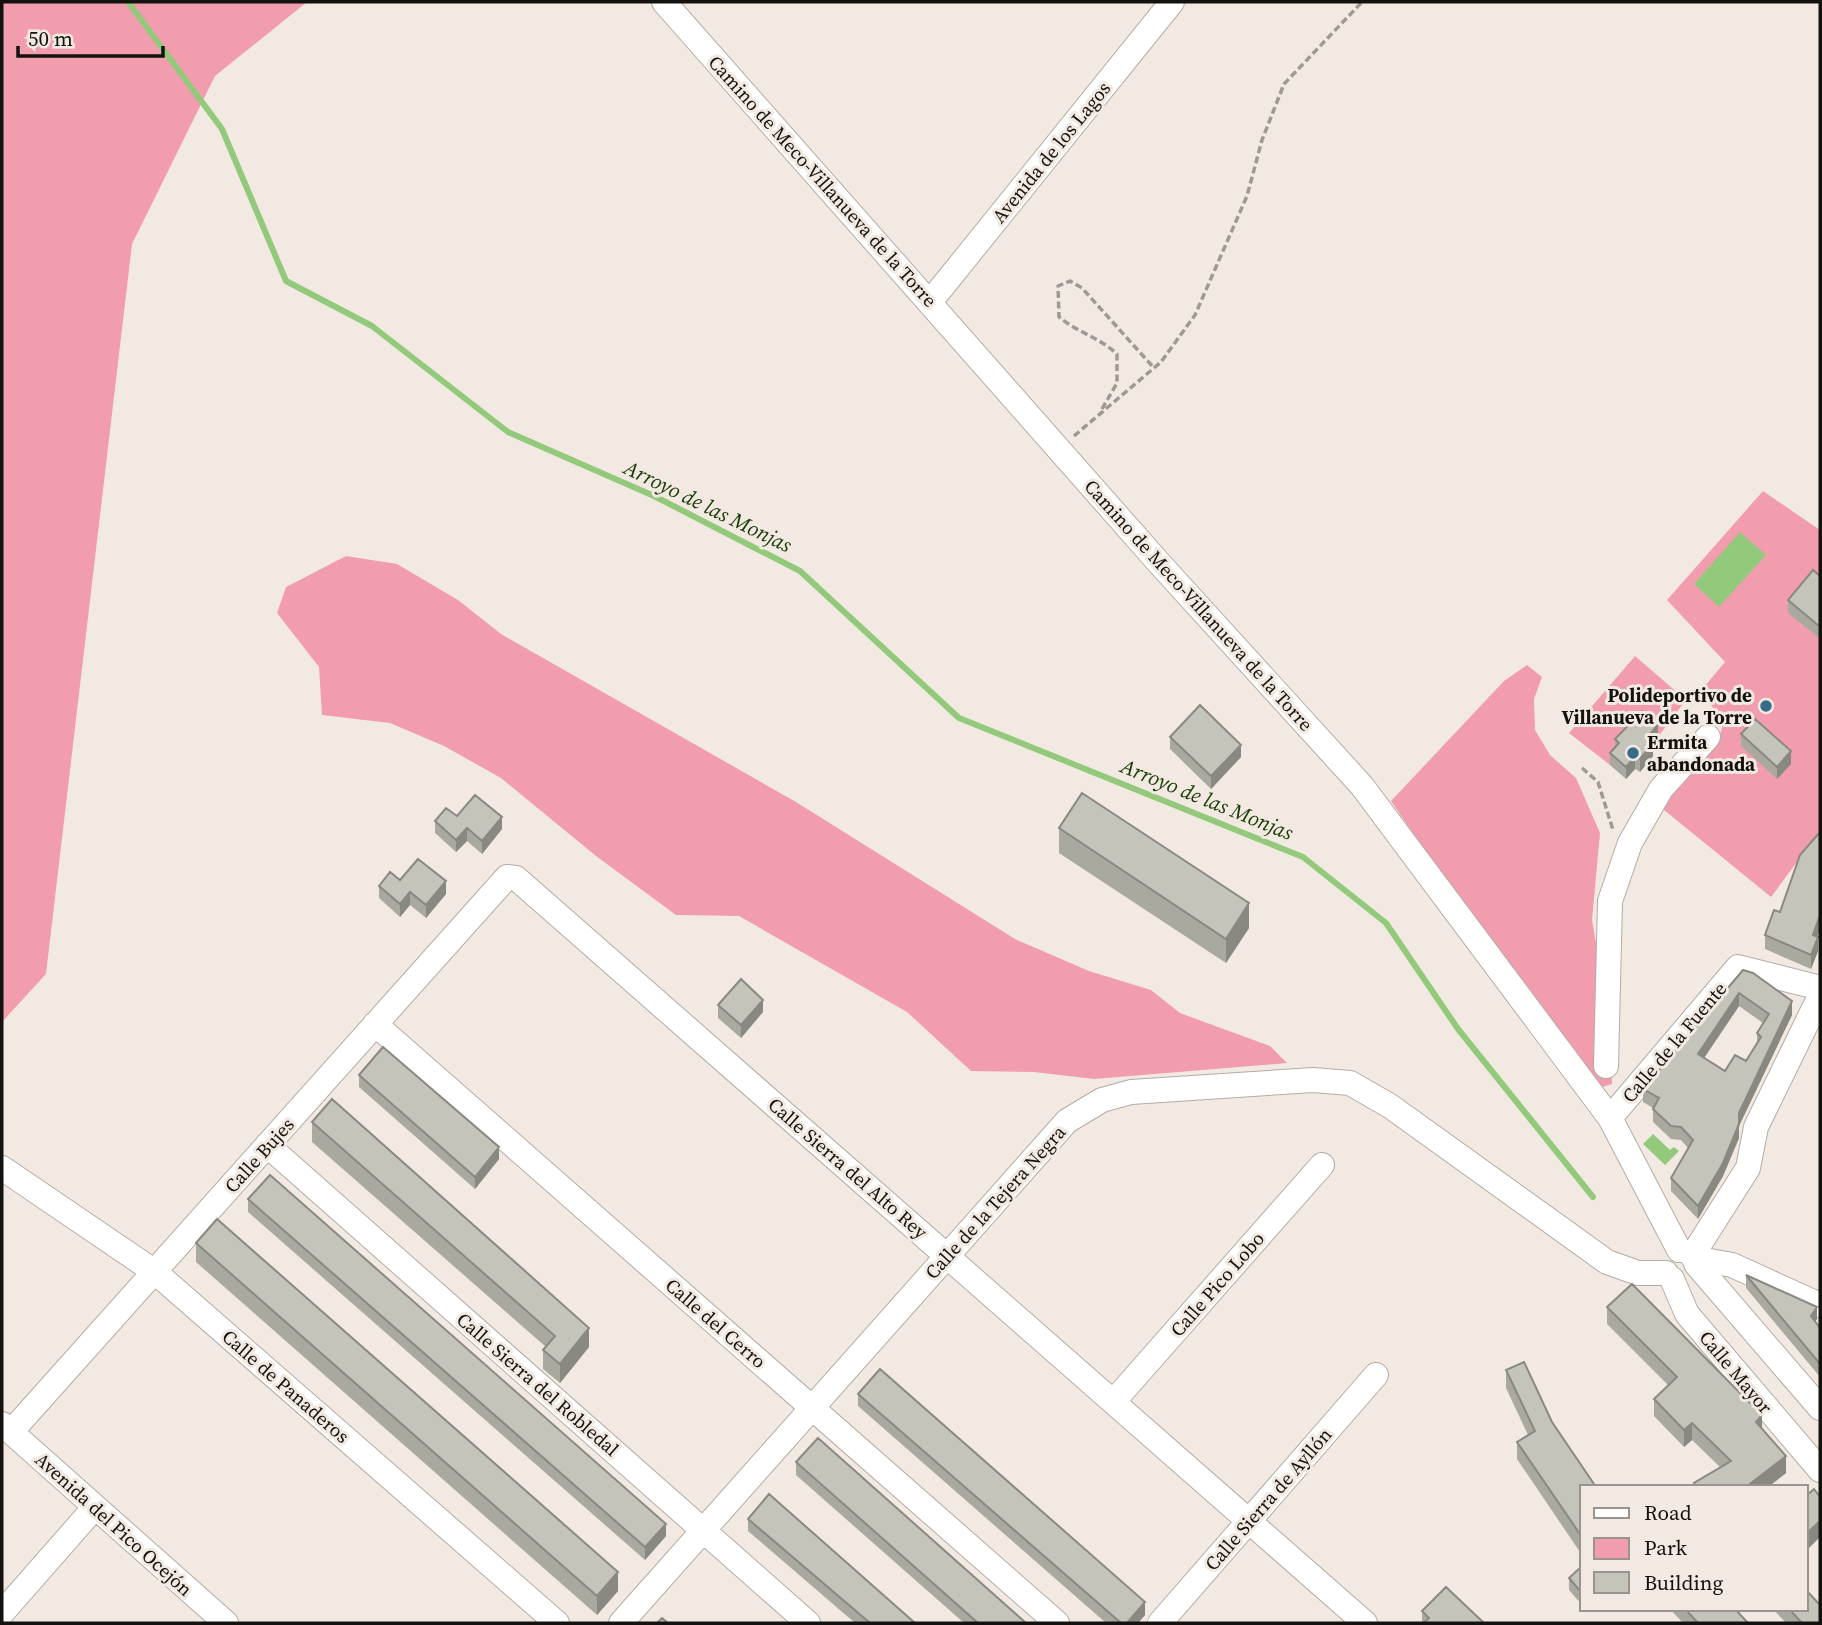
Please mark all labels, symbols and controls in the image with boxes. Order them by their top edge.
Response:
scale bar [18,14,163,58]
text: 50 m [28,24,73,53]
street label: Camino de Meco-Villanueva de la Torre [703,50,943,312]
street label: Avenida de los Lagos [986,76,1116,228]
water label: Arroyo de las Monjas [618,452,797,559]
street label: Camino de Meco-Villanueva de la Torre [1079,474,1319,736]
place label: Polideportivo de Villanueva de la Torre [1562,682,1752,730]
marker: Polideportivo de Villanueva de la Torre [1758,698,1774,714]
place label: Ermita abandonada [1647,729,1756,777]
marker: Ermita abandonada [1625,745,1641,761]
water label: Arroyo de las Monjas [1116,751,1298,847]
street label: Calle de la Fuente [1616,976,1732,1108]
street label: Calle Sierra del Alto Rey [763,1092,933,1245]
street label: Calle Bujes [218,1112,300,1198]
street label: Calle de la Tejera Negra [919,1119,1071,1285]
street label: Calle Pico Lobo [1164,1226,1270,1342]
street label: Calle del Cerro [660,1272,772,1374]
street label: Calle Sierra del Robledal [451,1306,625,1462]
street label: Calle de Panaderos [217,1323,355,1449]
street label: Calle Mayor [1694,1325,1778,1419]
street label: Calle Sierra de Ayllón [1199,1422,1337,1576]
street label: Avenida del Pico Ocejón [30,1446,198,1602]
legend [1580,1485,1808,1611]
text: Road [1644,1498,1692,1527]
text: Park [1644,1533,1688,1562]
text: Building [1644,1568,1723,1597]

